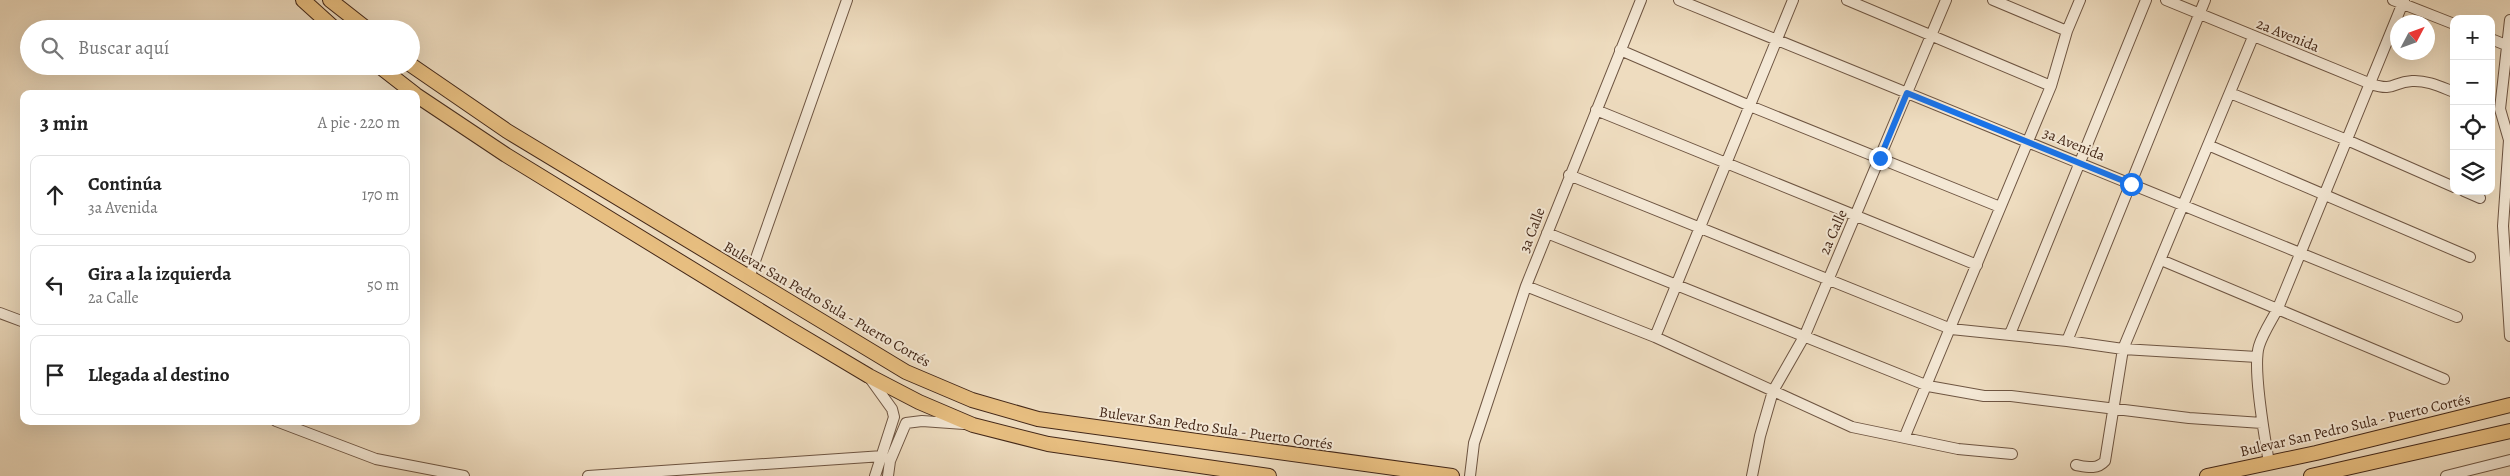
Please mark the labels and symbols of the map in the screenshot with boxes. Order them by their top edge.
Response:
street label: 2a Avenida [2254,13,2322,57]
north arrow [2390,15,2435,60]
street label: 3a Avenida [2040,122,2108,166]
route end [1869,147,1892,170]
route start [2120,173,2143,196]
street label: 3a Calle [1514,204,1550,255]
street label: 2a Calle [1814,206,1852,258]
street label: Bulevar San Pedro Sula - Puerto Cortés [720,236,934,372]
street label: Bulevar San Pedro Sula - Puerto Cortés [2238,389,2472,461]
street label: Bulevar San Pedro Sula - Puerto Cortés [1098,402,1334,454]

